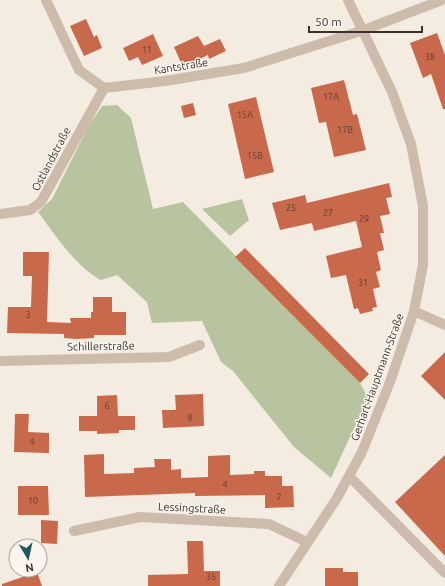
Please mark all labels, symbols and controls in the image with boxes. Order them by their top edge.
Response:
scale bar [309,8,422,34]
text: 50 m [315,15,342,28]
house number: 11 [142,45,152,55]
house number: 38 [425,52,435,62]
street label: Kantstraße [153,56,209,76]
house number: 17A [323,92,339,102]
house number: 15A [237,110,253,120]
street label: Ostlandstraße [29,125,73,193]
house number: 17B [337,125,353,135]
house number: 15B [247,151,263,161]
house number: 25 [286,203,296,213]
house number: 27 [323,208,333,218]
house number: 29 [359,214,369,224]
house number: 31 [358,278,368,288]
house number: 3 [25,310,31,320]
street label: Gerhart-Hauptmann-Straße [348,312,406,442]
street label: Schillerstraße [67,339,135,353]
house number: 6 [104,401,110,411]
house number: 8 [187,413,193,423]
house number: 4 [29,437,35,447]
house number: 4 [222,480,228,490]
house number: 2 [276,492,282,502]
house number: 10 [28,496,38,506]
street label: Lessingstraße [158,500,226,516]
north arrow [8,538,48,578]
text: N [25,561,35,574]
house number: 35 [206,572,216,582]

